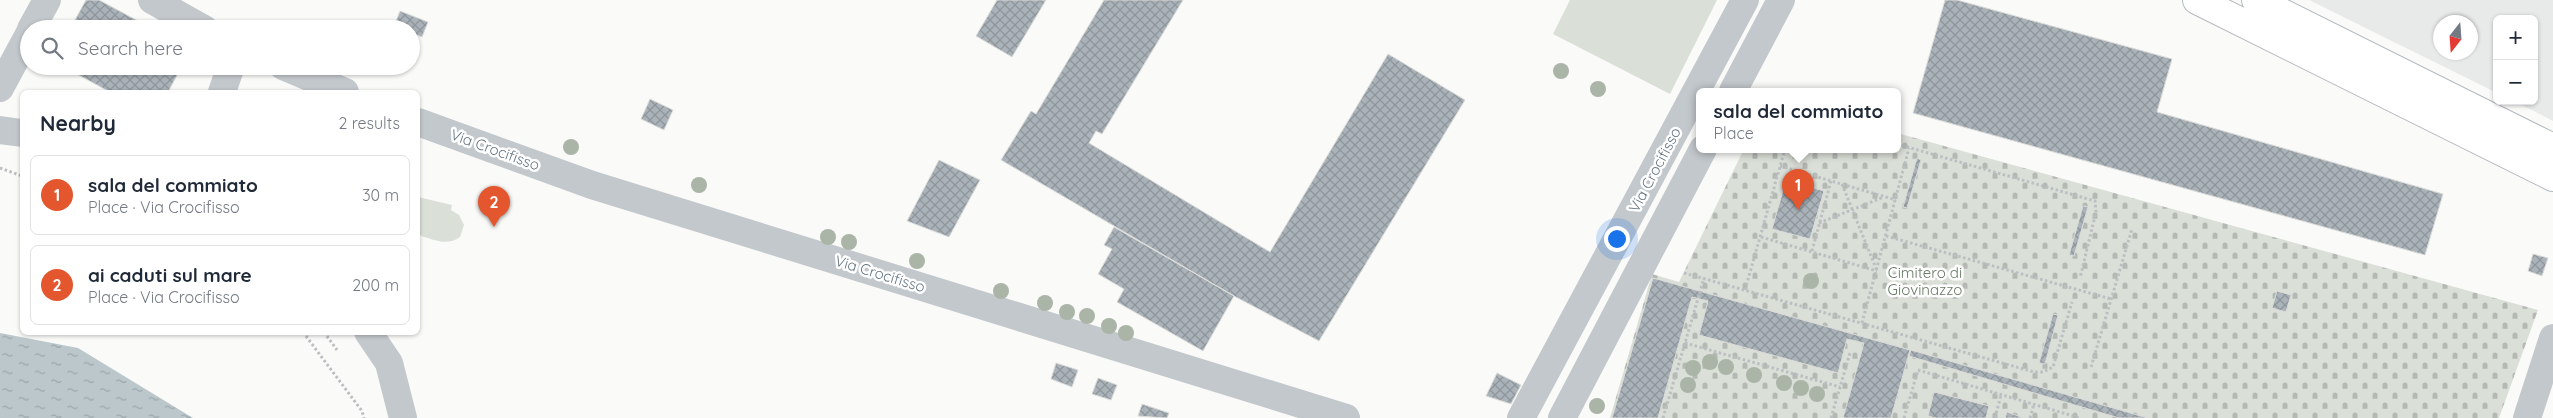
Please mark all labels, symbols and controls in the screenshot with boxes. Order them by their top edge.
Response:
north arrow [2433,15,2478,60]
map controls [2493,15,2538,105]
button: + [2493,15,2538,60]
search box [20,20,420,75]
icon: search [38,34,66,62]
text: Search here [78,36,183,60]
button: − [2493,60,2538,105]
popup [1696,88,1901,153]
text: sala del commiato [1714,99,1883,123]
text: Nearby [40,110,116,136]
text: 2 results [338,113,400,133]
text: Place [1714,123,1754,143]
street label: Via Crocifisso [1624,124,1685,215]
street label: Via Crocifisso [448,125,542,174]
pin: 1 [1782,169,1814,210]
text: sala del commiato [88,173,258,197]
text: 1 [54,185,60,205]
text: 30 m [362,185,399,205]
pin: 2 [478,186,510,227]
text: Place · Via Crocifisso [88,197,240,217]
your location [1604,226,1630,252]
street label: Via Crocifisso [833,251,928,296]
text: ai caduti sul mare [88,263,252,287]
park label: Cimitero di Giovinazzo [1888,263,1962,299]
text: 2 [52,275,62,295]
text: 200 m [352,275,399,295]
text: Place · Via Crocifisso [88,287,240,307]

